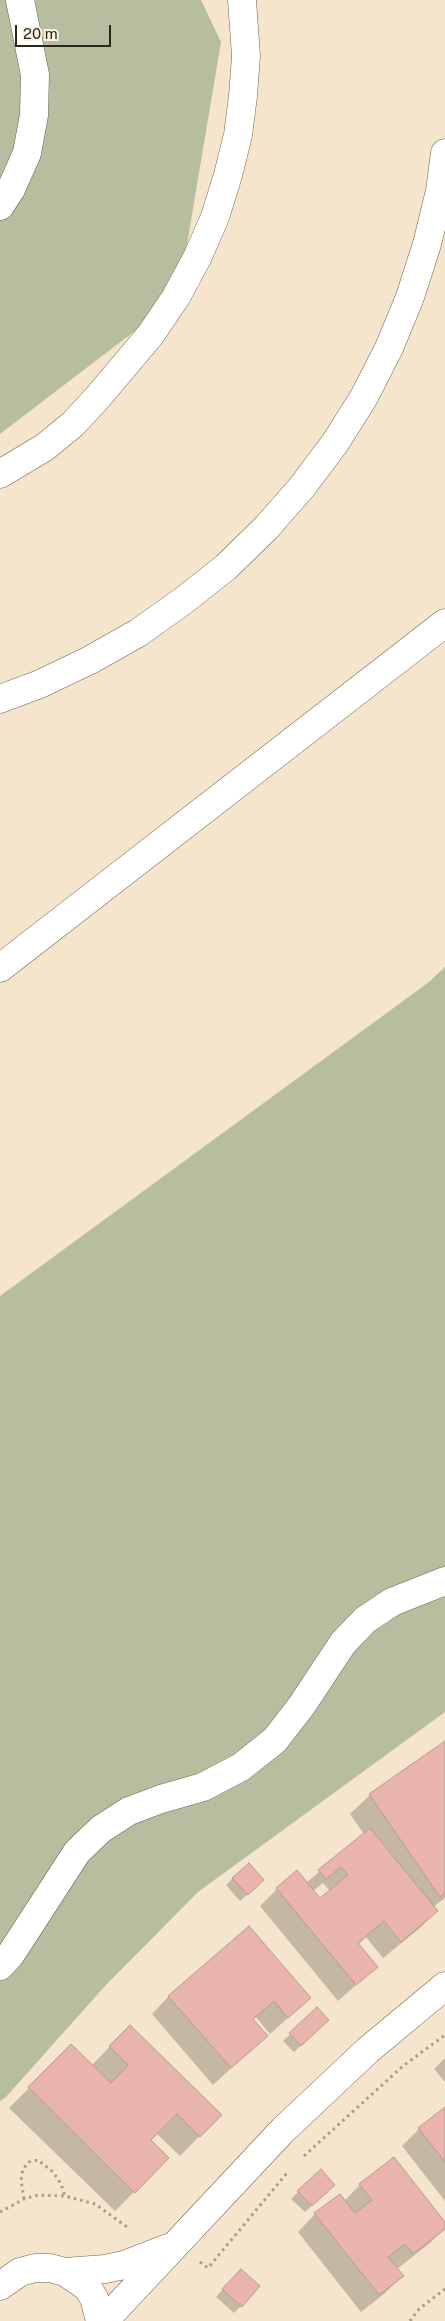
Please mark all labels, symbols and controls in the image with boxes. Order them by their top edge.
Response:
scale bar [18,15,114,47]
text: 20 m [23,25,58,42]

